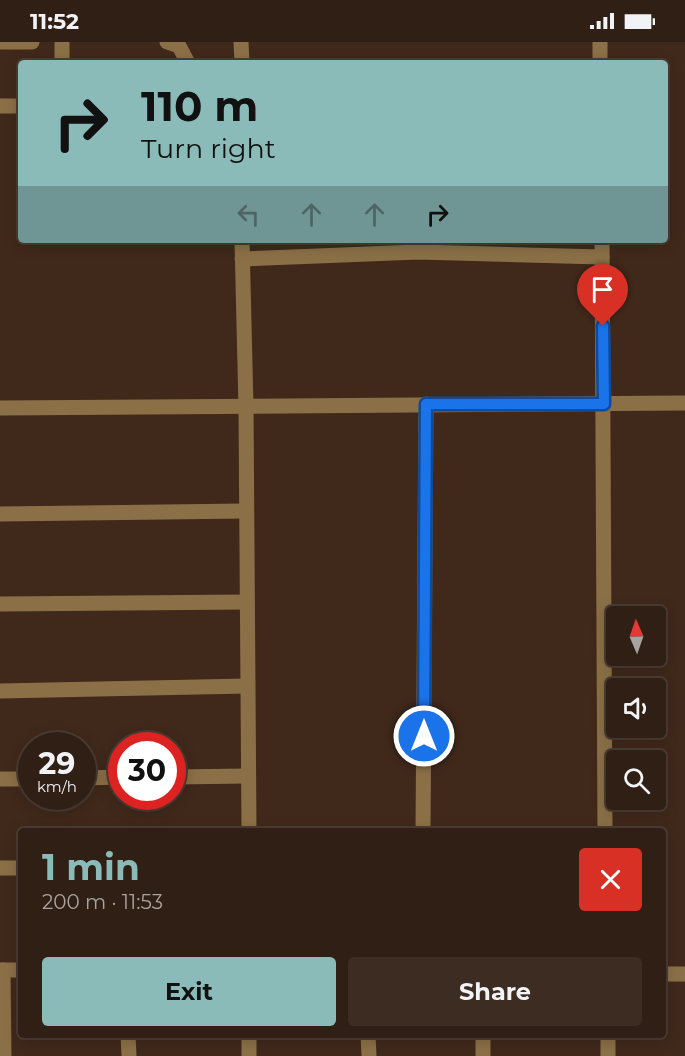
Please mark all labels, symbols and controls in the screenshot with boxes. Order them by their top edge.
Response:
text: 11:52 [30,8,79,35]
text: 110 m [141,80,258,132]
icon: right [42,84,120,162]
text: Turn right [141,132,276,165]
icon: left [232,198,265,231]
icon: ahead [295,198,328,231]
icon: ahead [358,198,391,231]
icon: right [421,198,454,231]
pin [577,264,628,326]
icon: arrive [586,273,619,306]
north arrow [606,606,666,666]
map controls [606,606,666,810]
button: sound [606,678,666,738]
position arrow [392,704,456,768]
speed limit sign: 30 [108,732,186,810]
text: 29 [39,745,75,782]
button: search [606,750,666,810]
text: km/h [37,777,77,796]
text: 1 min [42,845,140,889]
button: close [579,848,642,911]
text: 200 m · 11:53 [42,890,163,914]
button: Exit [42,957,336,1026]
button: Share [348,957,642,1026]

